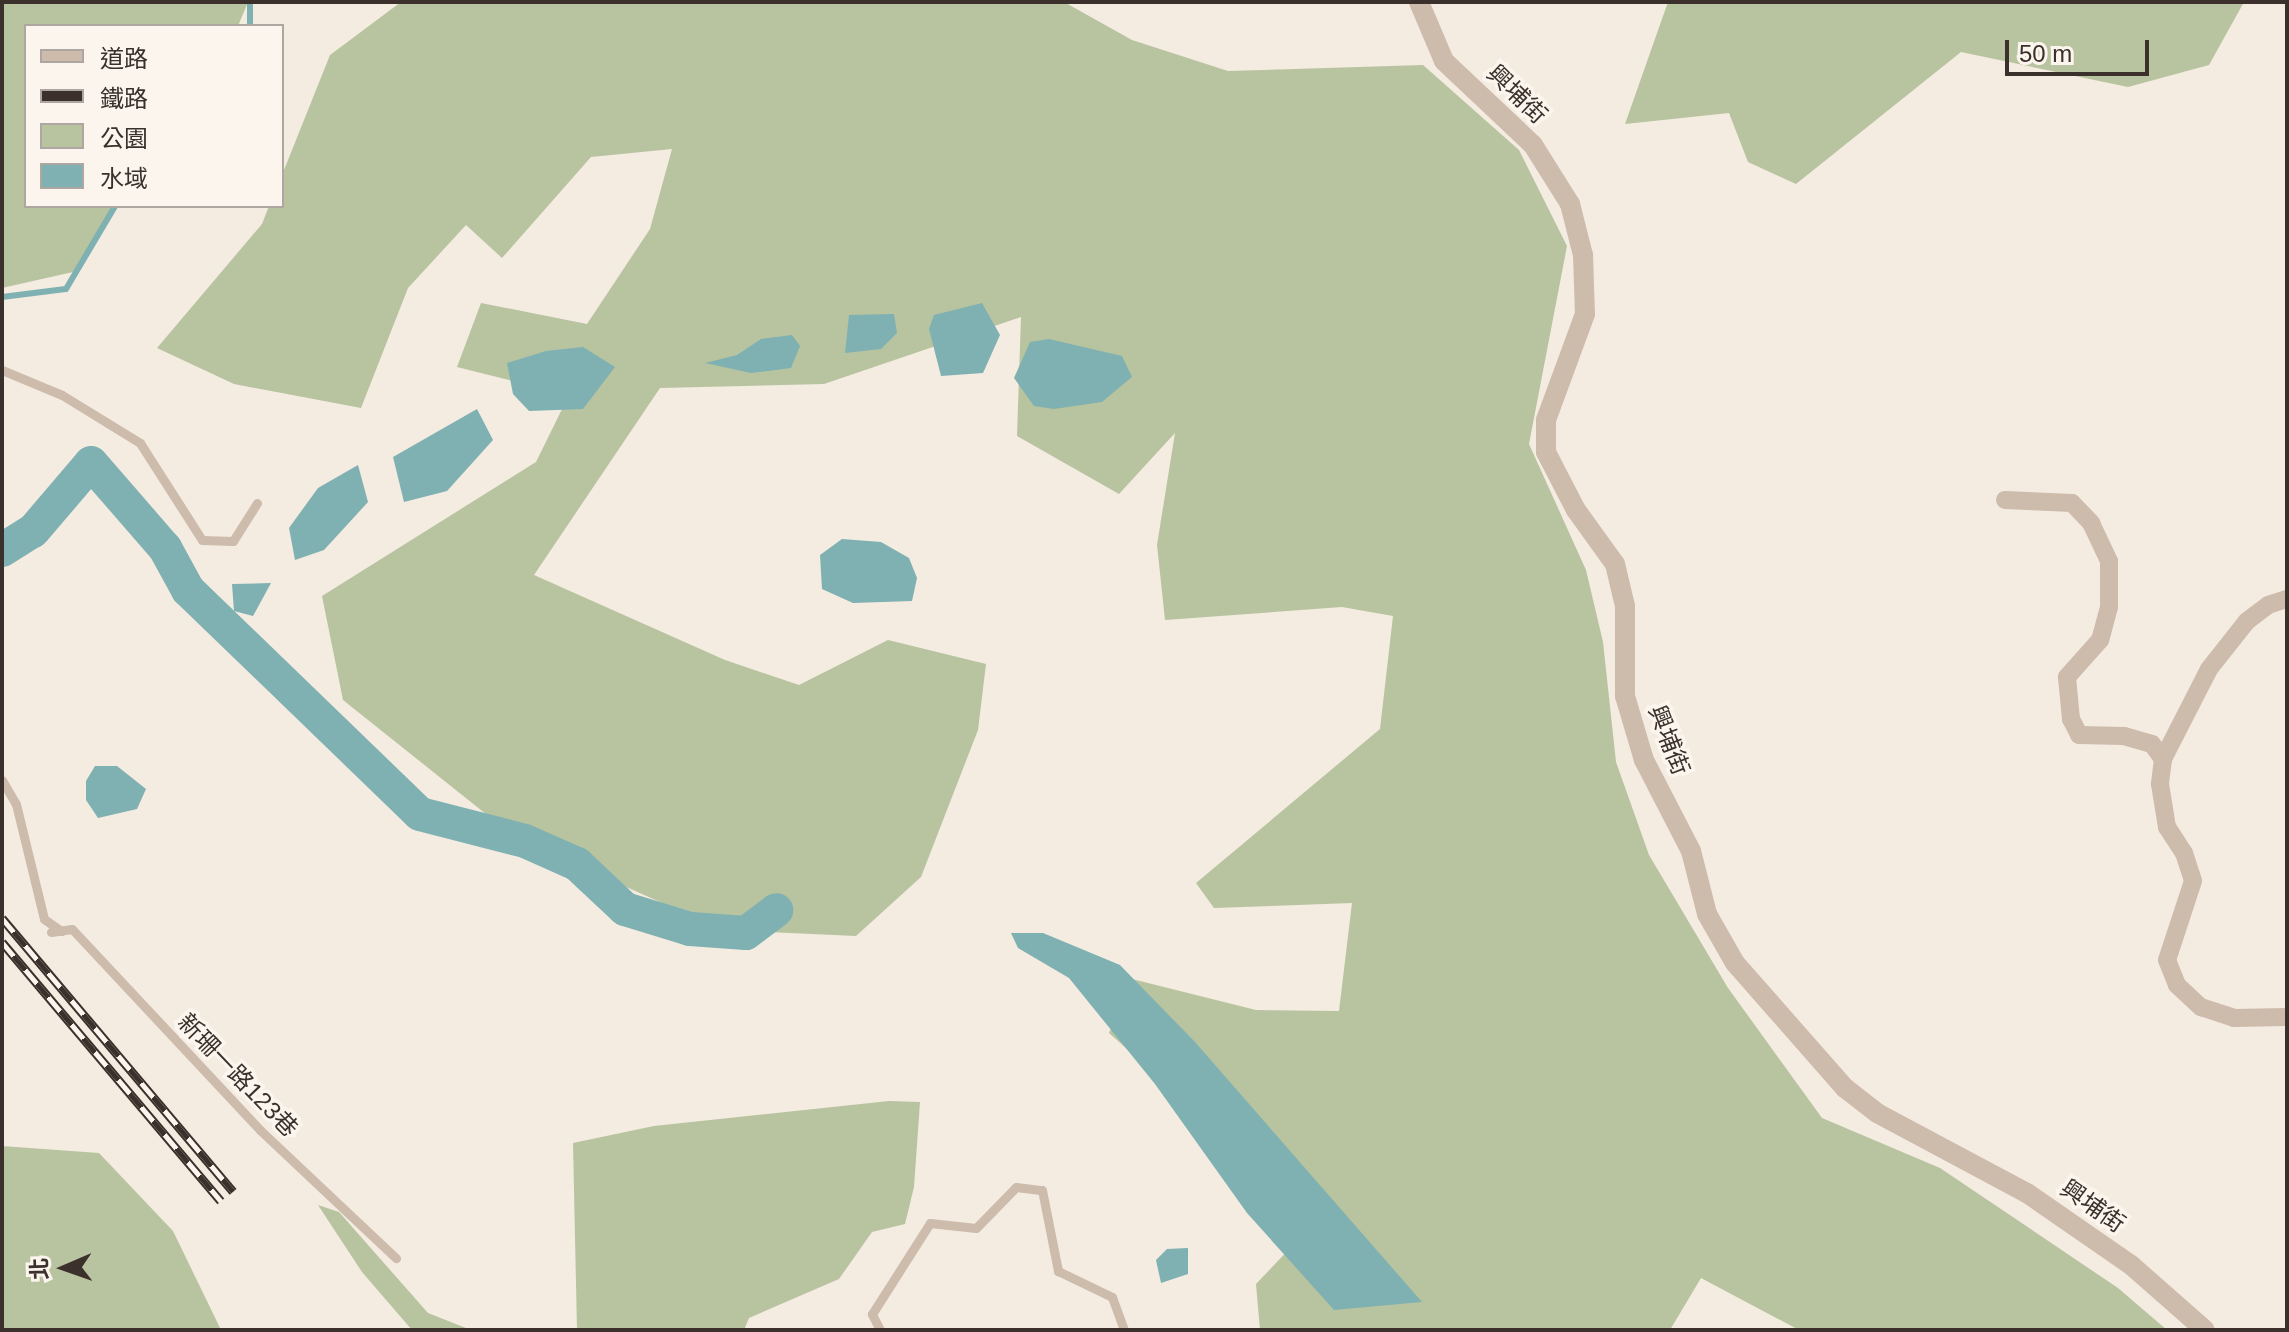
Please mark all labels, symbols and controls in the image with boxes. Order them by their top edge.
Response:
legend [24,24,284,208]
scale bar [2009,24,2153,74]
text: 50 m [2019,40,2072,67]
text: 道路 [100,45,148,72]
street label: 興埔街 [1481,59,1553,129]
text: 鐵路 [100,85,148,112]
text: 公園 [100,125,148,152]
text: 水域 [100,165,148,192]
street label: 興埔街 [1643,701,1695,779]
street label: 新珊一路123巷 [172,1007,304,1143]
street label: 興埔街 [2055,1174,2131,1238]
north arrow [24,1228,104,1308]
text: 北 [27,1257,52,1280]

